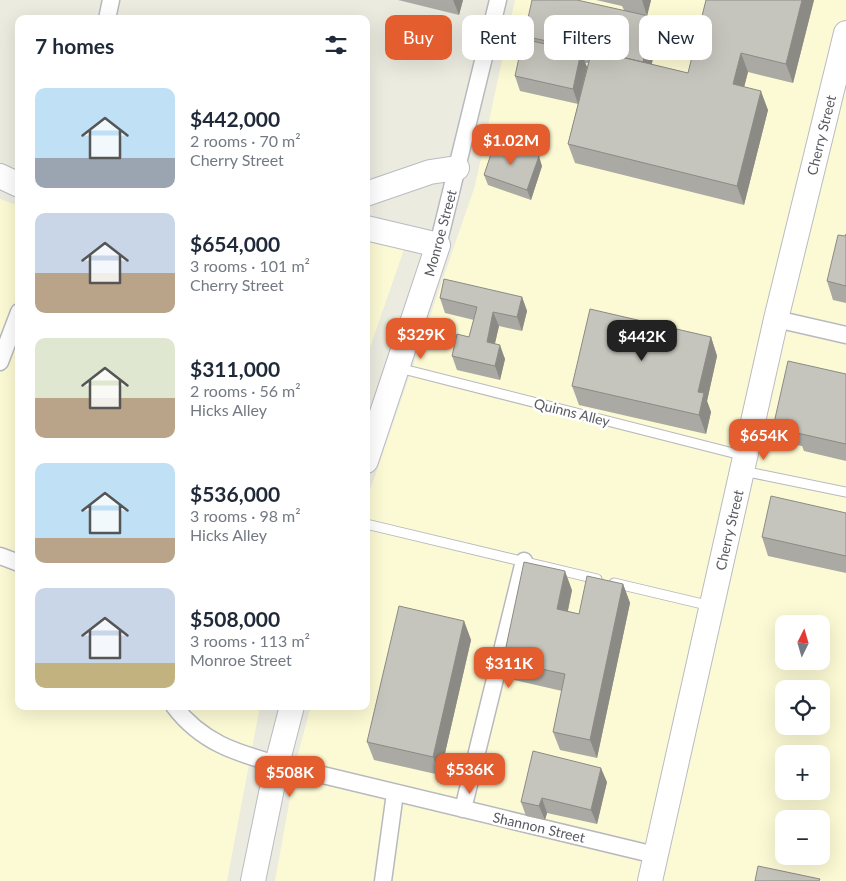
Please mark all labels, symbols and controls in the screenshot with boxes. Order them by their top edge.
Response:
chip: Buy [385,15,452,60]
chip: Rent [462,15,534,60]
chip: Filters [544,15,629,60]
chip: New [639,15,712,60]
icon: filters [322,31,350,59]
text: 7 homes [35,33,114,58]
street label: Cherry Street [803,93,839,177]
text: $442,000 [190,106,280,131]
icon: home [75,108,135,168]
pin: $1.02M [470,124,552,166]
text: $1.02M [483,130,539,149]
text: 2 rooms · 70 m² [190,131,301,150]
text: Cherry Street [190,150,284,169]
street label: Monroe Street [420,188,460,278]
text: $654,000 [190,231,280,256]
icon: home [75,233,135,293]
text: 3 rooms · 101 m² [190,256,310,275]
text: Cherry Street [190,275,284,294]
pin: $329K [386,318,456,360]
pin: $442K [607,320,677,362]
text: $329K [397,324,445,343]
text: $442K [618,326,666,345]
text: $311,000 [190,356,280,381]
icon: home [75,358,135,418]
text: 2 rooms · 56 m² [190,381,301,400]
street label: Quinns Alley [532,394,612,430]
text: Hicks Alley [190,400,267,419]
pin: $654K [729,418,799,461]
text: $654K [740,425,788,444]
text: $536,000 [190,481,280,506]
icon: home [75,483,135,543]
street label: Cherry Street [711,488,747,572]
text: 3 rooms · 98 m² [190,506,301,525]
text: Hicks Alley [190,525,267,544]
text: $508,000 [190,606,280,631]
icon: home [75,608,135,668]
north arrow [775,615,830,670]
map controls [775,615,830,865]
text: 3 rooms · 113 m² [190,631,310,650]
pin: $311K [474,646,544,689]
text: Monroe Street [190,650,292,669]
text: $311K [485,653,533,672]
button: locate [775,680,830,735]
button: + [775,745,830,800]
pin: $536K [435,752,505,795]
pin: $508K [255,756,325,798]
text: $536K [446,759,494,778]
text: $508K [266,762,314,781]
street label: Shannon Street [491,808,587,846]
button: − [775,810,830,865]

